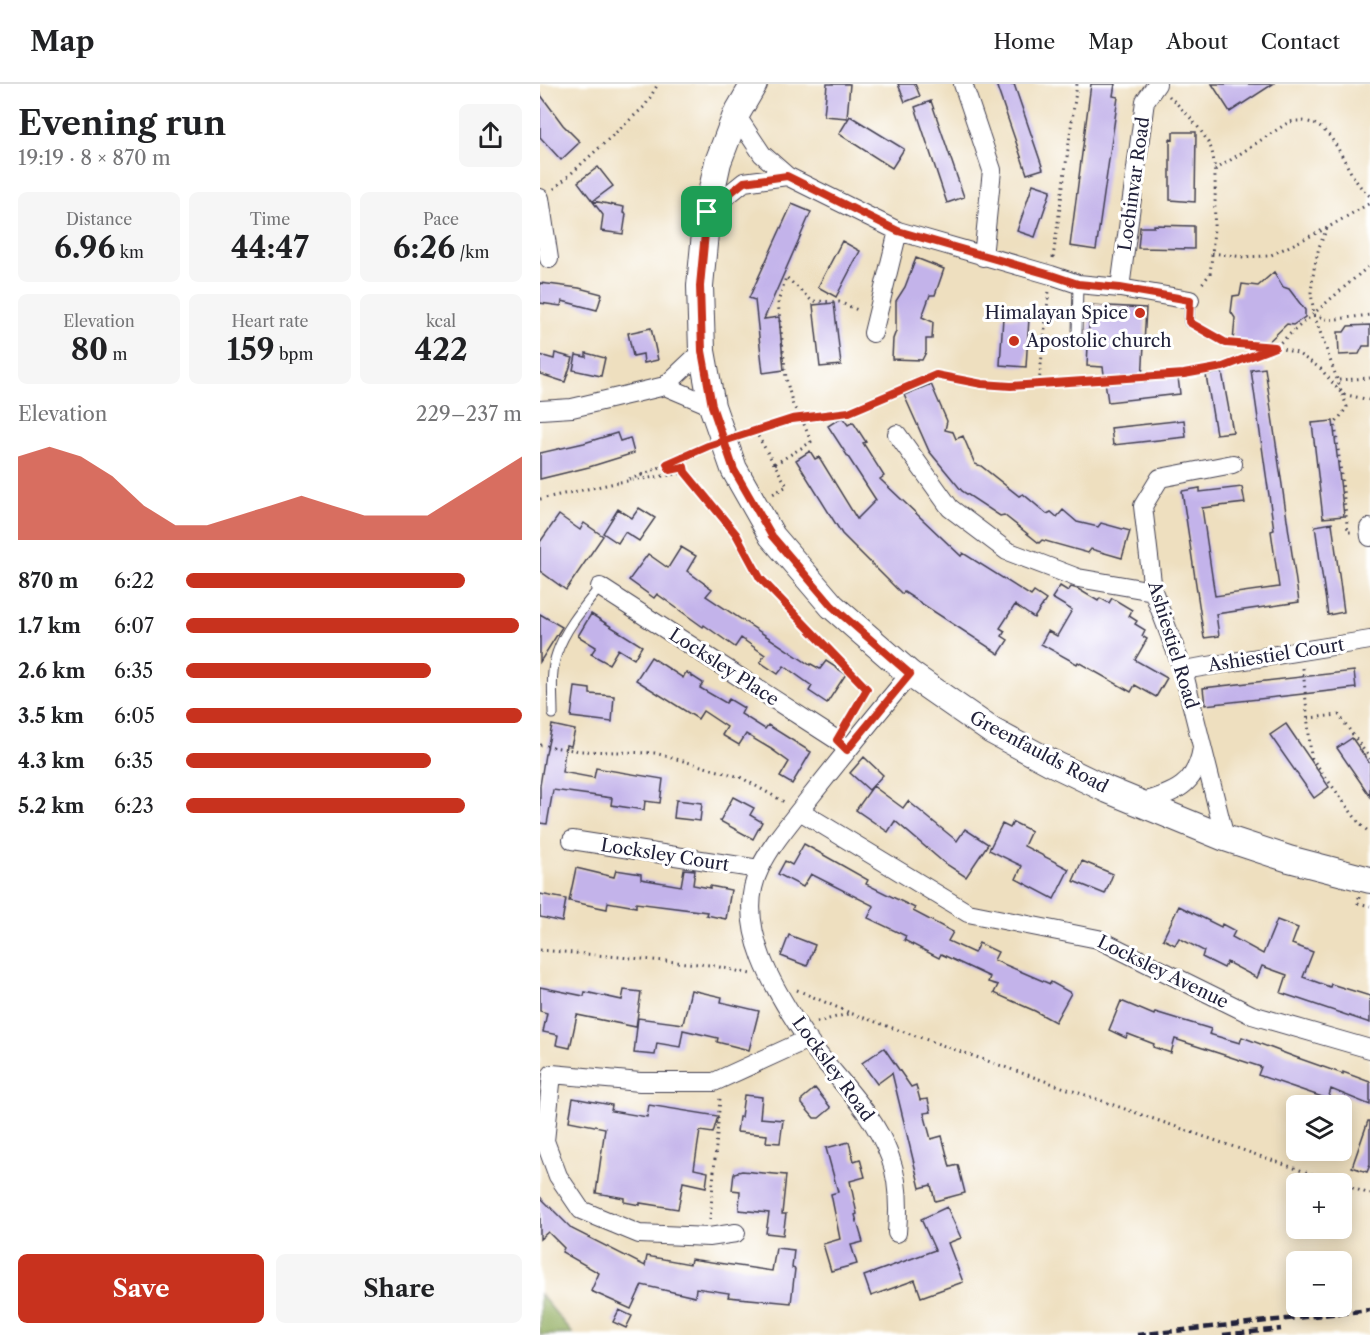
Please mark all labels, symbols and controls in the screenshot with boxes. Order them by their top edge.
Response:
text: Map [30,24,94,58]
text: Home [994,29,1055,54]
text: Map [1088,29,1133,54]
text: About [1166,29,1228,54]
text: Contact [1261,29,1340,54]
text: Evening run [18,103,226,144]
button: share [459,104,522,167]
street label: Lochinvar Road [1114,116,1154,252]
text: 19:19 · 8 × 870 m [18,146,171,170]
pin [681,186,732,237]
icon: arrive [690,195,723,228]
text: Distance [66,209,132,229]
text: Time [250,209,290,229]
text: Pace [423,209,459,229]
text: 6.96 [54,229,115,266]
text: 44:47 [231,229,309,266]
text: 6:26 [393,229,455,266]
text: km [115,242,144,262]
text: /km [455,242,489,262]
place label: Himalayan Spice [985,302,1128,324]
marker: Himalayan Spice [1133,306,1147,320]
text: Elevation [63,311,135,331]
text: Heart rate [231,311,309,331]
text: kcal [426,311,456,331]
place label: Apostolic church [1025,330,1172,352]
text: 80 [71,331,108,368]
text: 159 [227,331,275,368]
text: 422 [414,331,468,368]
marker: Apostolic church [1007,334,1021,348]
text: m [108,344,127,364]
text: bpm [275,344,313,364]
text: Elevation [18,402,107,426]
text: 229–237 m [416,402,522,426]
text: 870 m [18,569,78,593]
text: 6:22 [114,569,154,593]
street label: Ashiestiel Road [1143,578,1203,712]
text: 1.7 km [18,614,81,638]
text: 6:07 [114,614,154,638]
street label: Locksley Place [665,623,783,711]
street label: Ashiestiel Court [1205,633,1346,677]
text: 2.6 km [18,659,85,683]
text: 6:35 [114,659,153,683]
text: 3.5 km [18,704,84,728]
text: 6:05 [114,704,155,728]
street label: Greenfaulds Road [966,706,1112,798]
text: 4.3 km [18,749,85,773]
text: 6:35 [114,749,153,773]
text: 5.2 km [18,794,85,818]
text: 6:23 [114,794,154,818]
street label: Locksley Court [599,834,731,876]
street label: Locksley Avenue [1094,931,1232,1013]
street label: Locksley Road [788,1012,878,1126]
map controls [1286,1095,1352,1317]
button: layers [1286,1095,1352,1161]
button: + [1286,1173,1352,1239]
button: − [1286,1251,1352,1317]
button: Save [18,1254,264,1323]
button: Share [276,1254,522,1323]

